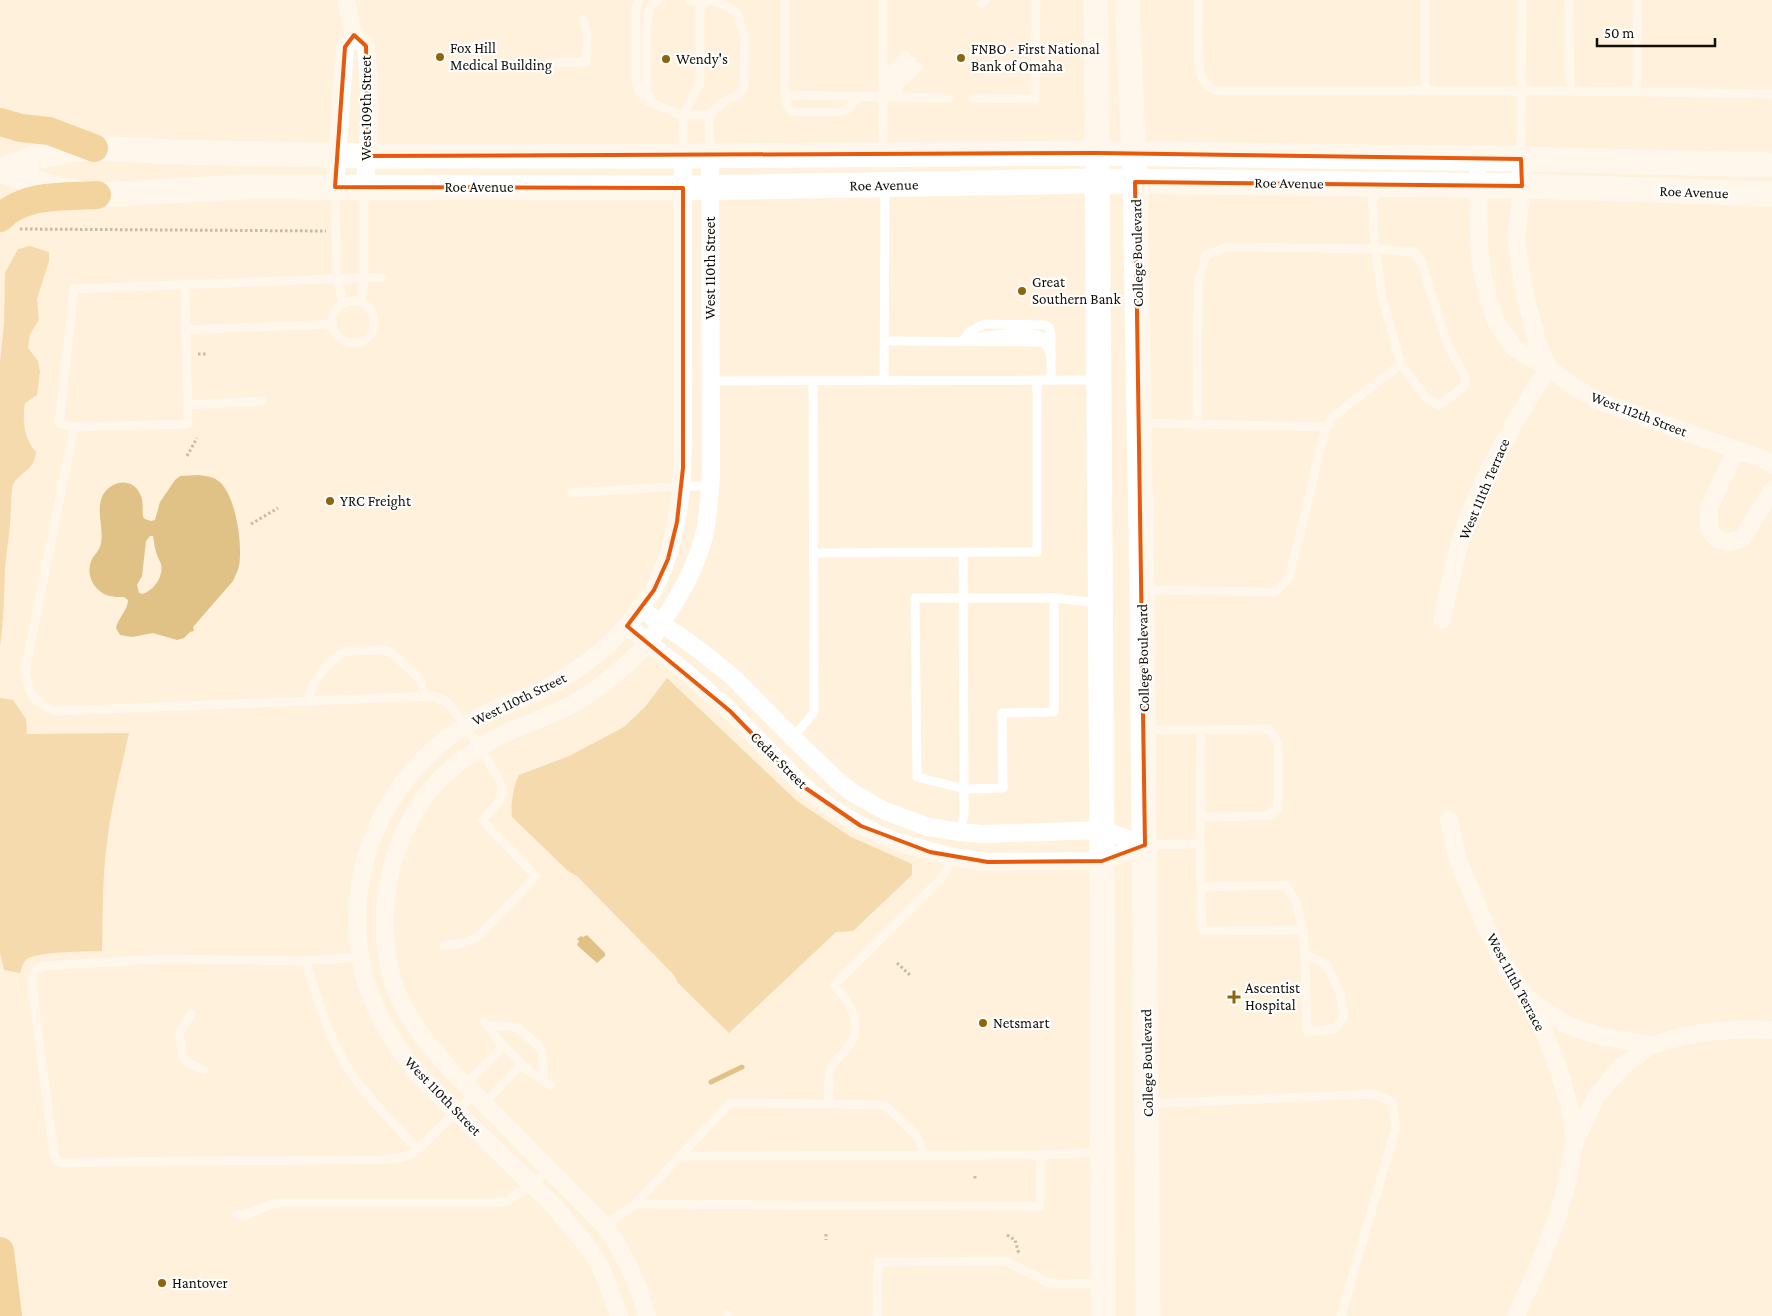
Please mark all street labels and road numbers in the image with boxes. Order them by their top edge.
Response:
street label: West 109th Street [358,54,374,161]
street label: Roe Avenue [1254,174,1324,192]
street label: Roe Avenue [849,176,919,194]
street label: Roe Avenue [444,179,514,195]
street label: Roe Avenue [1659,183,1729,201]
street label: College Boulevard [1128,199,1147,307]
street label: West 110th Street [702,216,718,319]
street label: West 112th Street [1589,388,1690,440]
street label: West 111th Terrace [1455,436,1513,542]
street label: College Boulevard [1134,604,1153,712]
street label: West 110th Street [469,669,570,729]
street label: Cedar Street [747,728,811,792]
street label: West 111th Terrace [1483,930,1549,1034]
street label: College Boulevard [1138,1009,1157,1117]
street label: West 110th Street [402,1053,485,1139]

